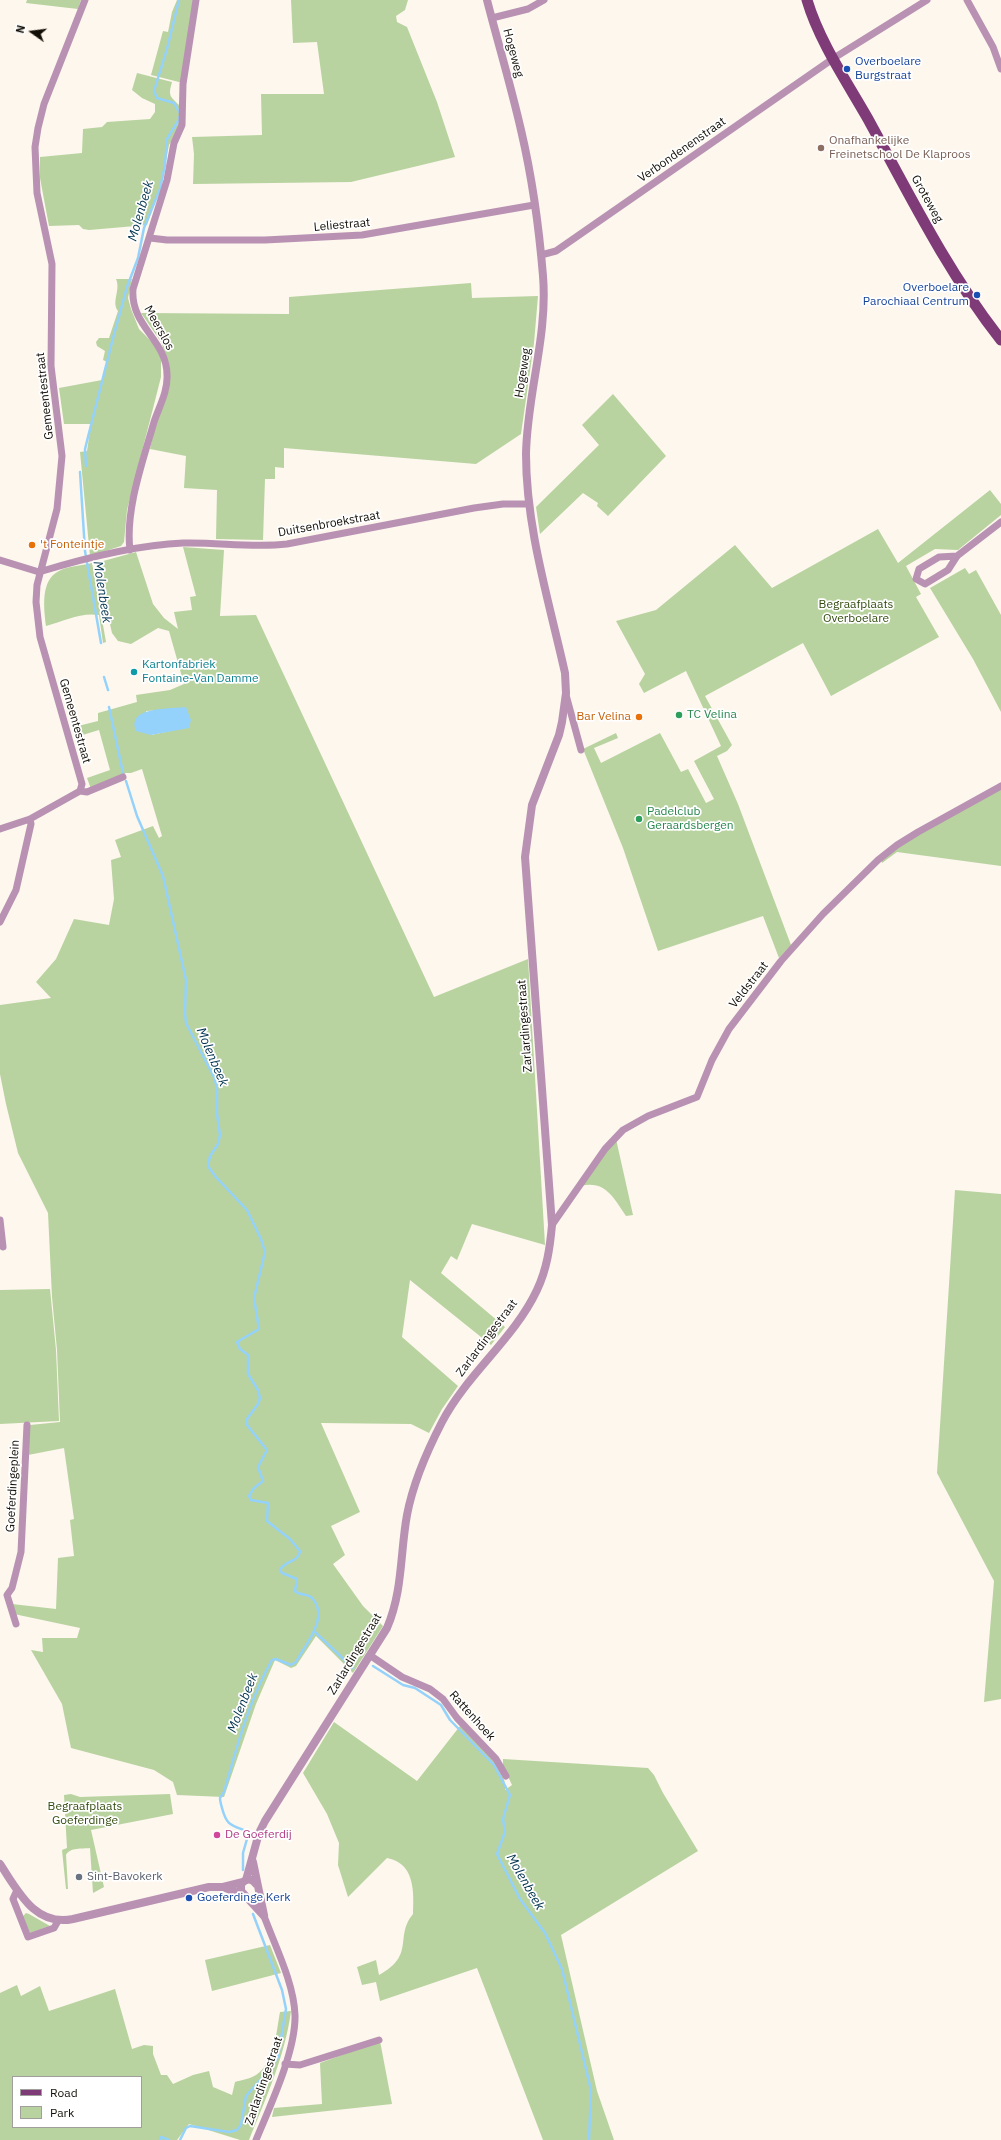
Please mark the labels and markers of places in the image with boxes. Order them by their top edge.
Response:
place label: Overboelare Burgstraat [855,55,921,83]
marker: Overboelare Burgstraat [842,64,852,74]
place label: Onafhankelijke Freinetschool De Klaproos [829,134,971,162]
marker: Onafhankelijke Freinetschool De Klaproos [816,143,826,153]
place label: Overboelare Parochiaal Centrum [863,281,969,309]
marker: Overboelare Parochiaal Centrum [972,290,982,300]
place label: 't Fonteintje [40,538,104,552]
marker: 't Fonteintje [27,540,37,550]
place label: Kartonfabriek Fontaine-Van Damme [142,658,259,686]
marker: Kartonfabriek Fontaine-Van Damme [129,667,139,677]
place label: TC Velina [687,708,737,722]
place label: Bar Velina [576,710,631,724]
marker: TC Velina [674,710,684,720]
marker: Bar Velina [634,712,644,722]
place label: Padelclub Geraardsbergen [647,805,734,833]
marker: Padelclub Geraardsbergen [634,814,644,824]
place label: De Goeferdij [225,1828,292,1842]
marker: De Goeferdij [212,1830,222,1840]
place label: Sint-Bavokerk [87,1870,163,1884]
marker: Sint-Bavokerk [74,1872,84,1882]
place label: Goeferdinge Kerk [197,1891,290,1905]
marker: Goeferdinge Kerk [184,1893,194,1903]

